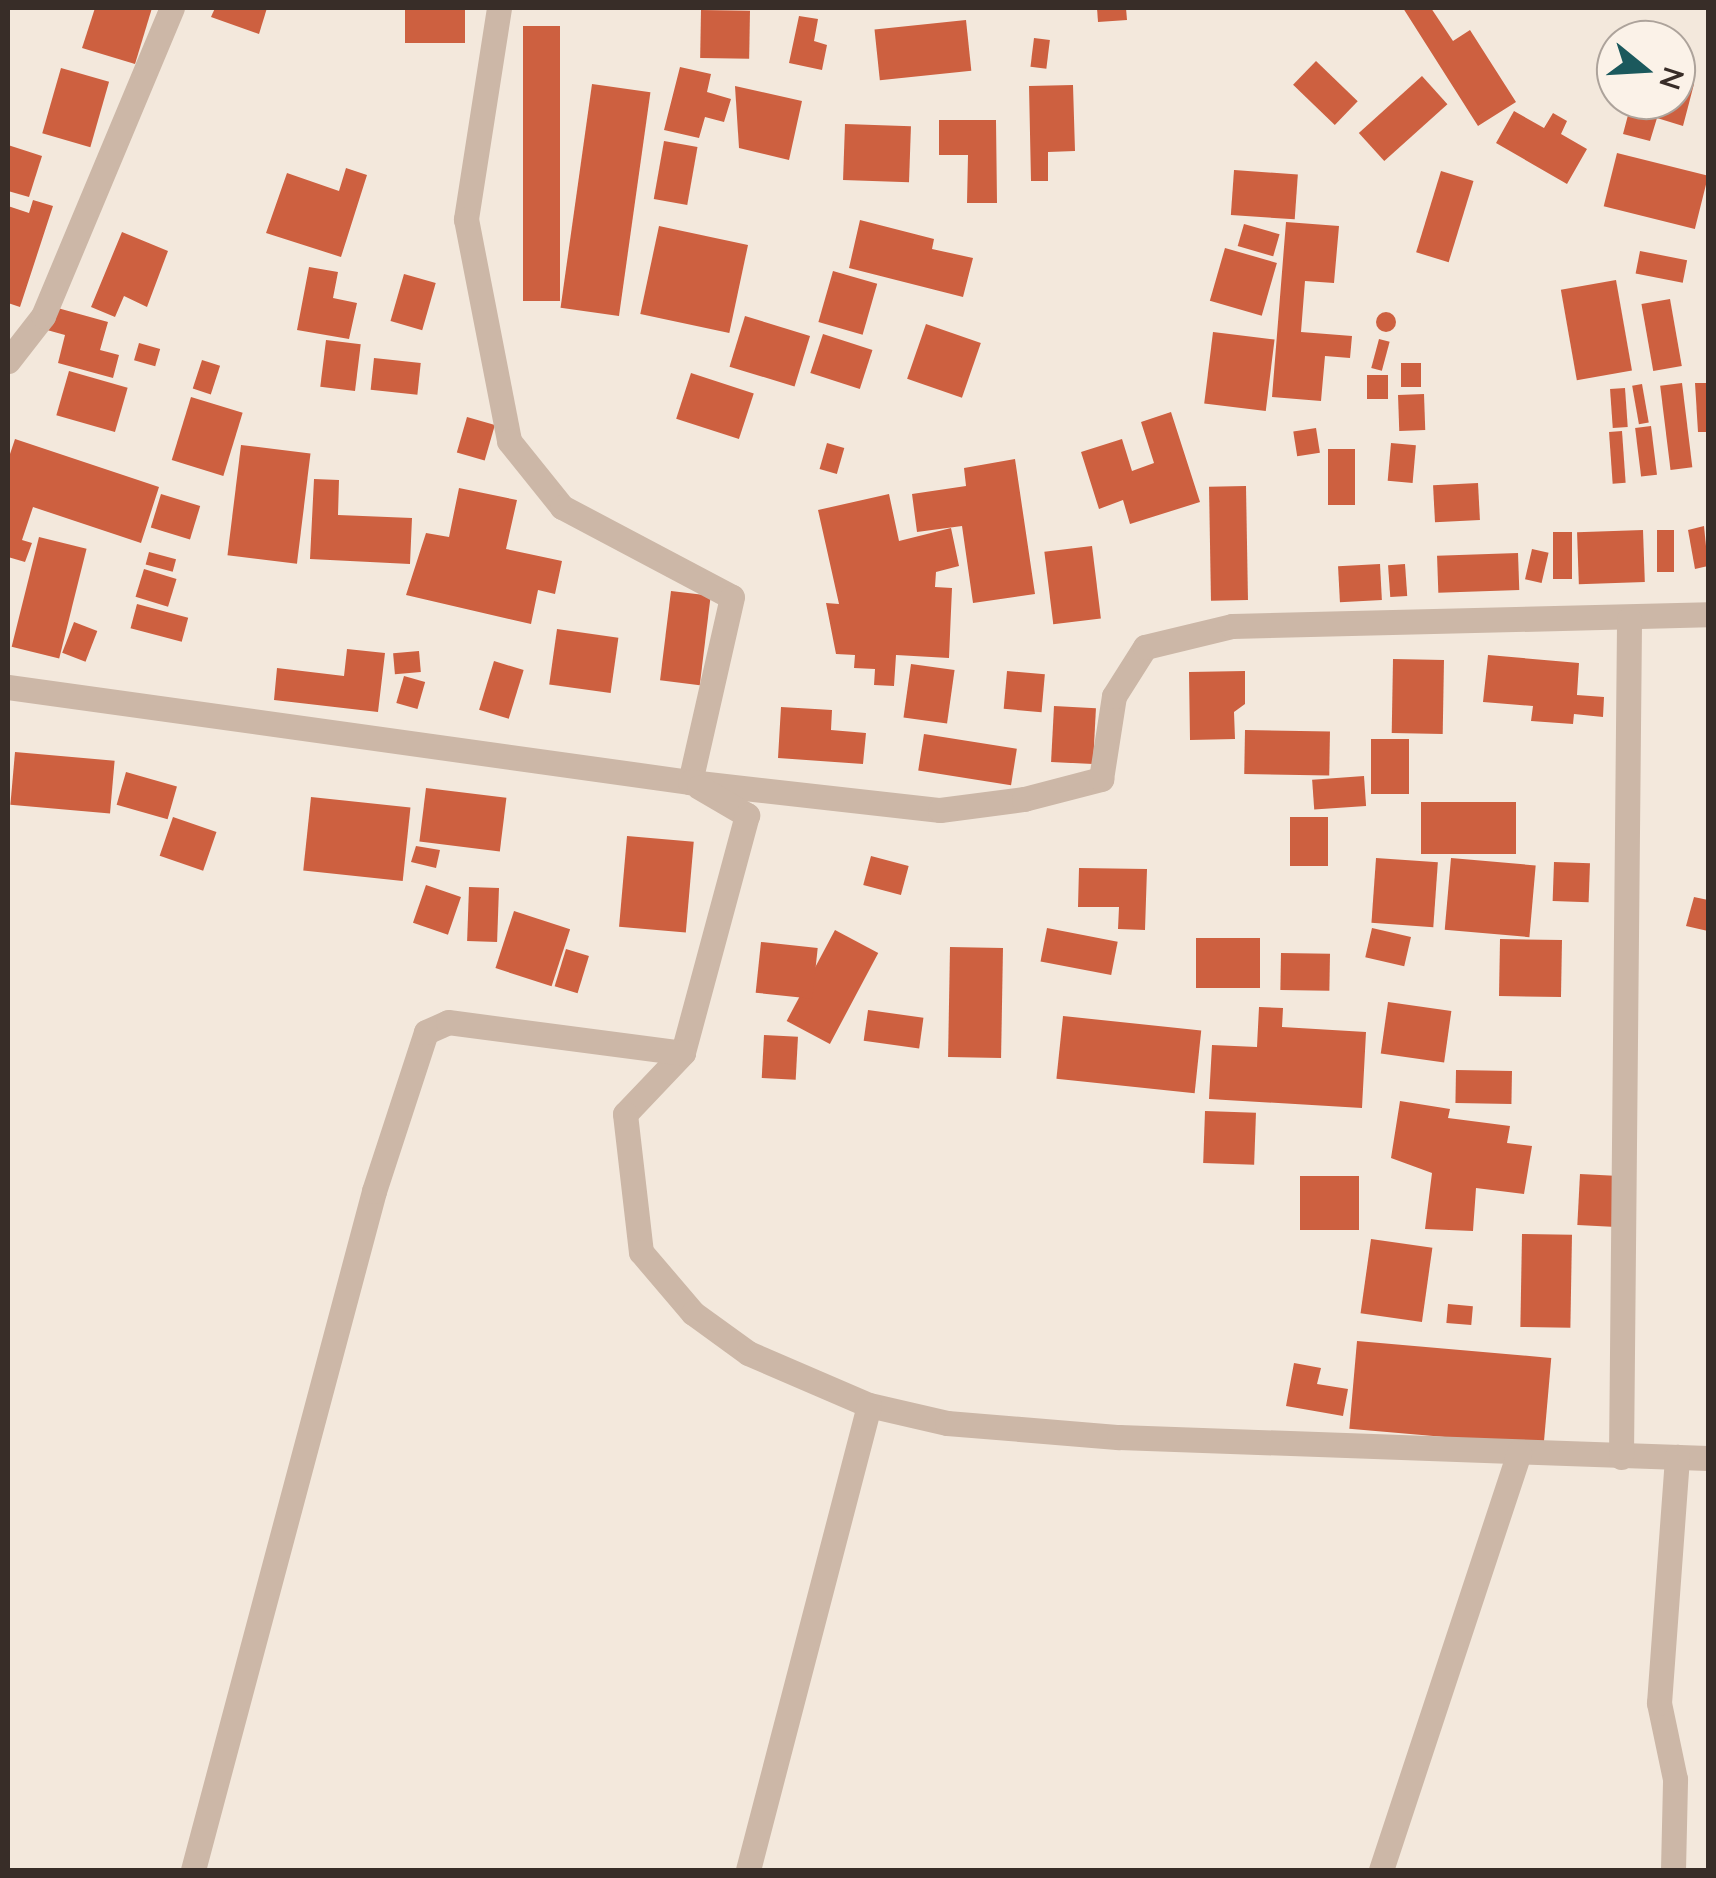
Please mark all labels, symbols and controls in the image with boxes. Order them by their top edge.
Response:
north arrow [1596,20,1696,120]
text: N [1653,63,1692,94]

